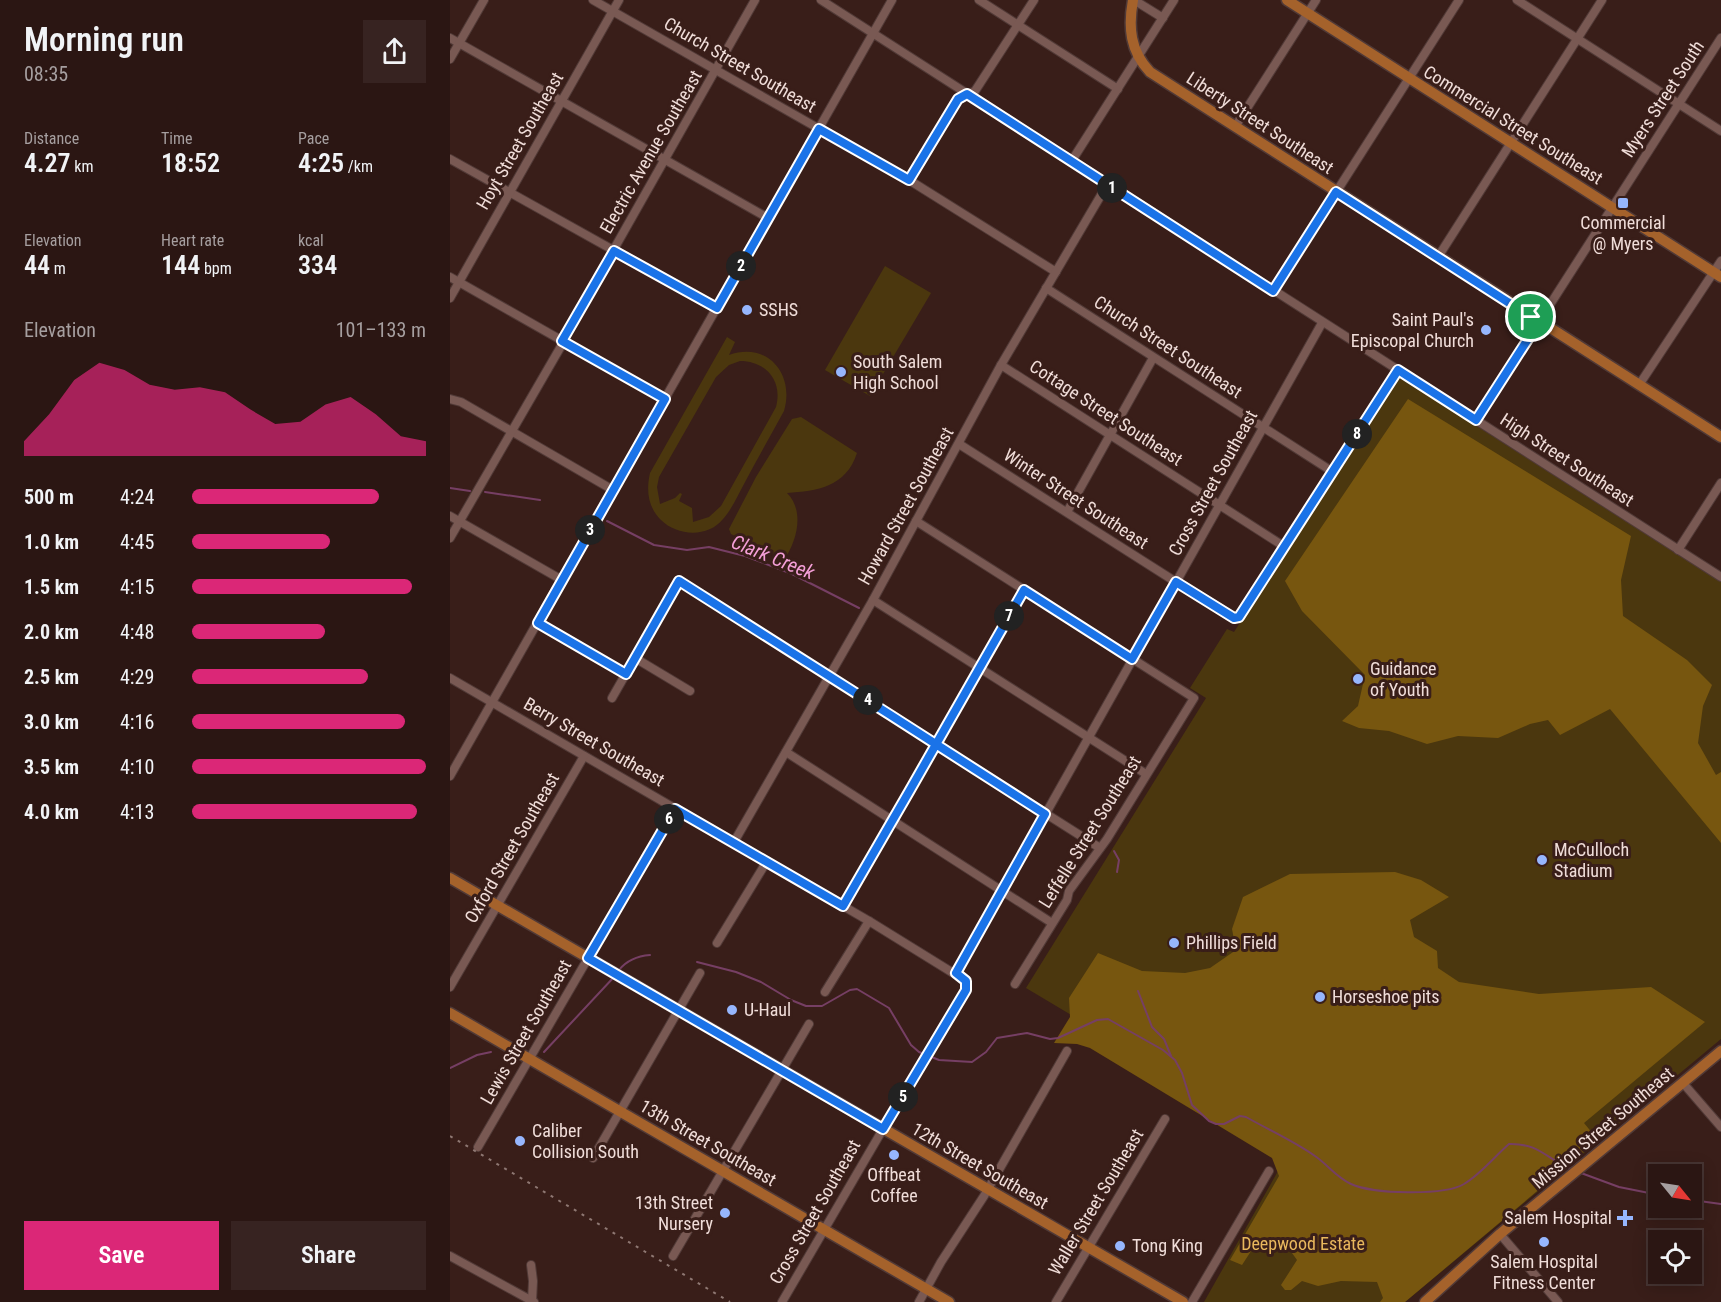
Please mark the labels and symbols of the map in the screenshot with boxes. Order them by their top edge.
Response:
street label: Church Street Southeast [661,12,820,117]
street label: Myers Street South [1617,37,1708,161]
street label: Commercial Street Southeast [1420,61,1607,188]
street label: Electric Avenue Southeast [595,66,706,237]
street label: Liberty Street Southeast [1183,67,1338,178]
street label: Hoyt Street Southeast [472,68,567,213]
pin: 1 [1097,173,1127,203]
marker: Commercial @ Myers [1616,196,1630,210]
place label: Commercial @ Myers [1580,212,1666,254]
pin: 2 [726,251,756,281]
street label: Church Street Southeast [1090,291,1246,402]
pin [1505,291,1556,342]
place label: SSHS [759,299,798,320]
marker: SSHS [740,303,754,317]
place label: Saint Paul's Episcopal Church [1351,309,1474,351]
marker: Saint Paul's Episcopal Church [1479,323,1493,337]
place label: South Salem High School [853,351,942,393]
street label: Cottage Street Southeast [1026,355,1187,470]
marker: South Salem High School [834,365,848,379]
street label: Cross Street Southeast [1164,406,1261,559]
street label: High Street Southeast [1497,409,1638,511]
pin: 8 [1342,419,1372,449]
street label: Howard Street Southeast [854,423,958,588]
street label: Winter Street Southeast [1000,444,1152,553]
pin: 3 [575,515,605,545]
water label: Clark Creek [728,529,819,585]
pin: 7 [994,601,1024,631]
place label: Guidance of Youth [1370,658,1437,700]
marker: Guidance of Youth [1351,672,1365,686]
pin: 4 [853,685,883,715]
street label: Berry Street Southeast [520,693,668,790]
street label: Leffelle Street Southeast [1034,752,1145,912]
street label: Oxford Street Southeast [460,769,563,927]
pin: 6 [654,804,684,834]
place label: McCulloch Stadium [1554,839,1629,881]
marker: McCulloch Stadium [1535,853,1549,867]
place label: Phillips Field [1186,932,1277,953]
marker: Phillips Field [1167,936,1181,950]
street label: Lewis Street Southeast [476,956,575,1108]
place label: Horseshoe pits [1332,986,1439,1007]
marker: Horseshoe pits [1313,990,1327,1004]
place label: U-Haul [744,999,791,1020]
marker: U-Haul [725,1003,739,1017]
street label: Mission Street Southeast [1528,1062,1678,1193]
pin: 5 [888,1082,918,1112]
street label: 13th Street Southeast [636,1095,780,1190]
street label: 12th Street Southeast [908,1118,1052,1213]
place label: Caliber Collision South [532,1120,639,1162]
street label: Waller Street Southeast [1044,1125,1147,1278]
marker: Caliber Collision South [513,1134,527,1148]
street label: Cross Street Southeast [765,1136,864,1288]
marker: Offbeat Coffee [887,1148,901,1162]
place label: Offbeat Coffee [867,1164,921,1206]
north arrow [1648,1164,1702,1218]
place label: 13th Street Nursery [635,1192,714,1234]
marker: 13th Street Nursery [718,1206,732,1220]
place label: Salem Hospital [1504,1207,1612,1228]
marker: Salem Hospital [1616,1209,1634,1227]
park label: Deepwood Estate [1241,1233,1365,1254]
place label: Tong King [1132,1235,1203,1256]
marker: Salem Hospital Fitness Center [1537,1235,1551,1249]
marker: Tong King [1113,1239,1127,1253]
place label: Salem Hospital Fitness Center [1490,1251,1598,1293]

